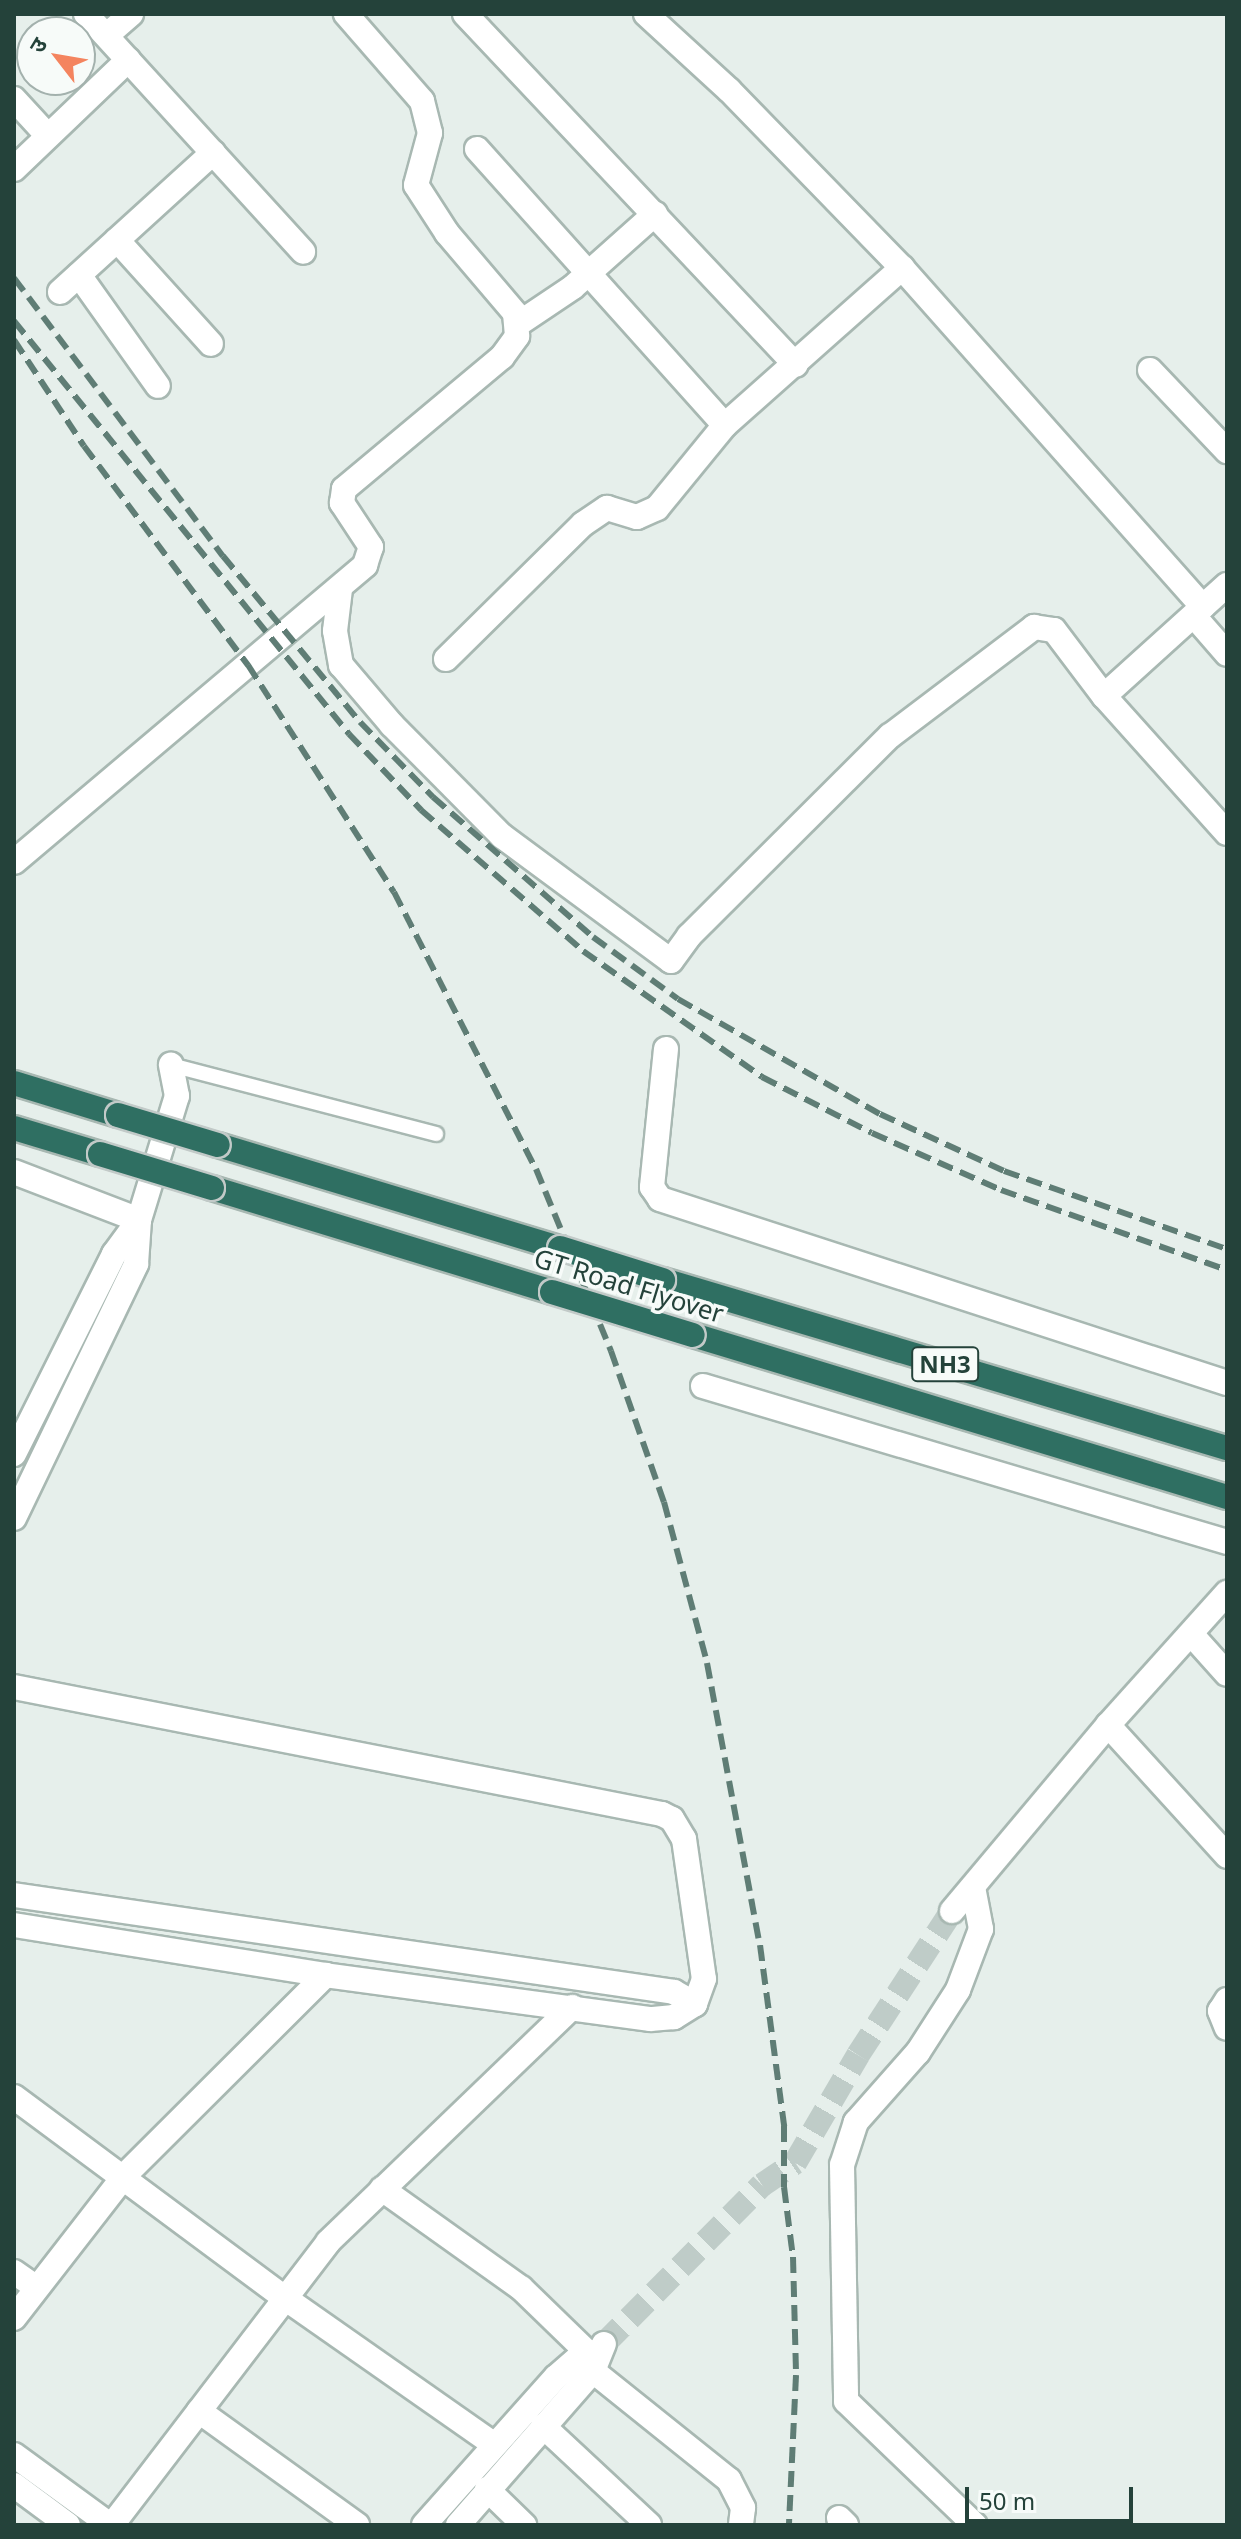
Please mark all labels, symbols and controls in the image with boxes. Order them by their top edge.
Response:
north arrow [16,16,96,96]
text: उ [21,31,53,58]
street label: GT Road Flyover [530,1242,728,1330]
road number: NH3 [911,1344,979,1384]
scale bar [969,2471,1137,2521]
text: 50 m [979,2484,1035,2517]

